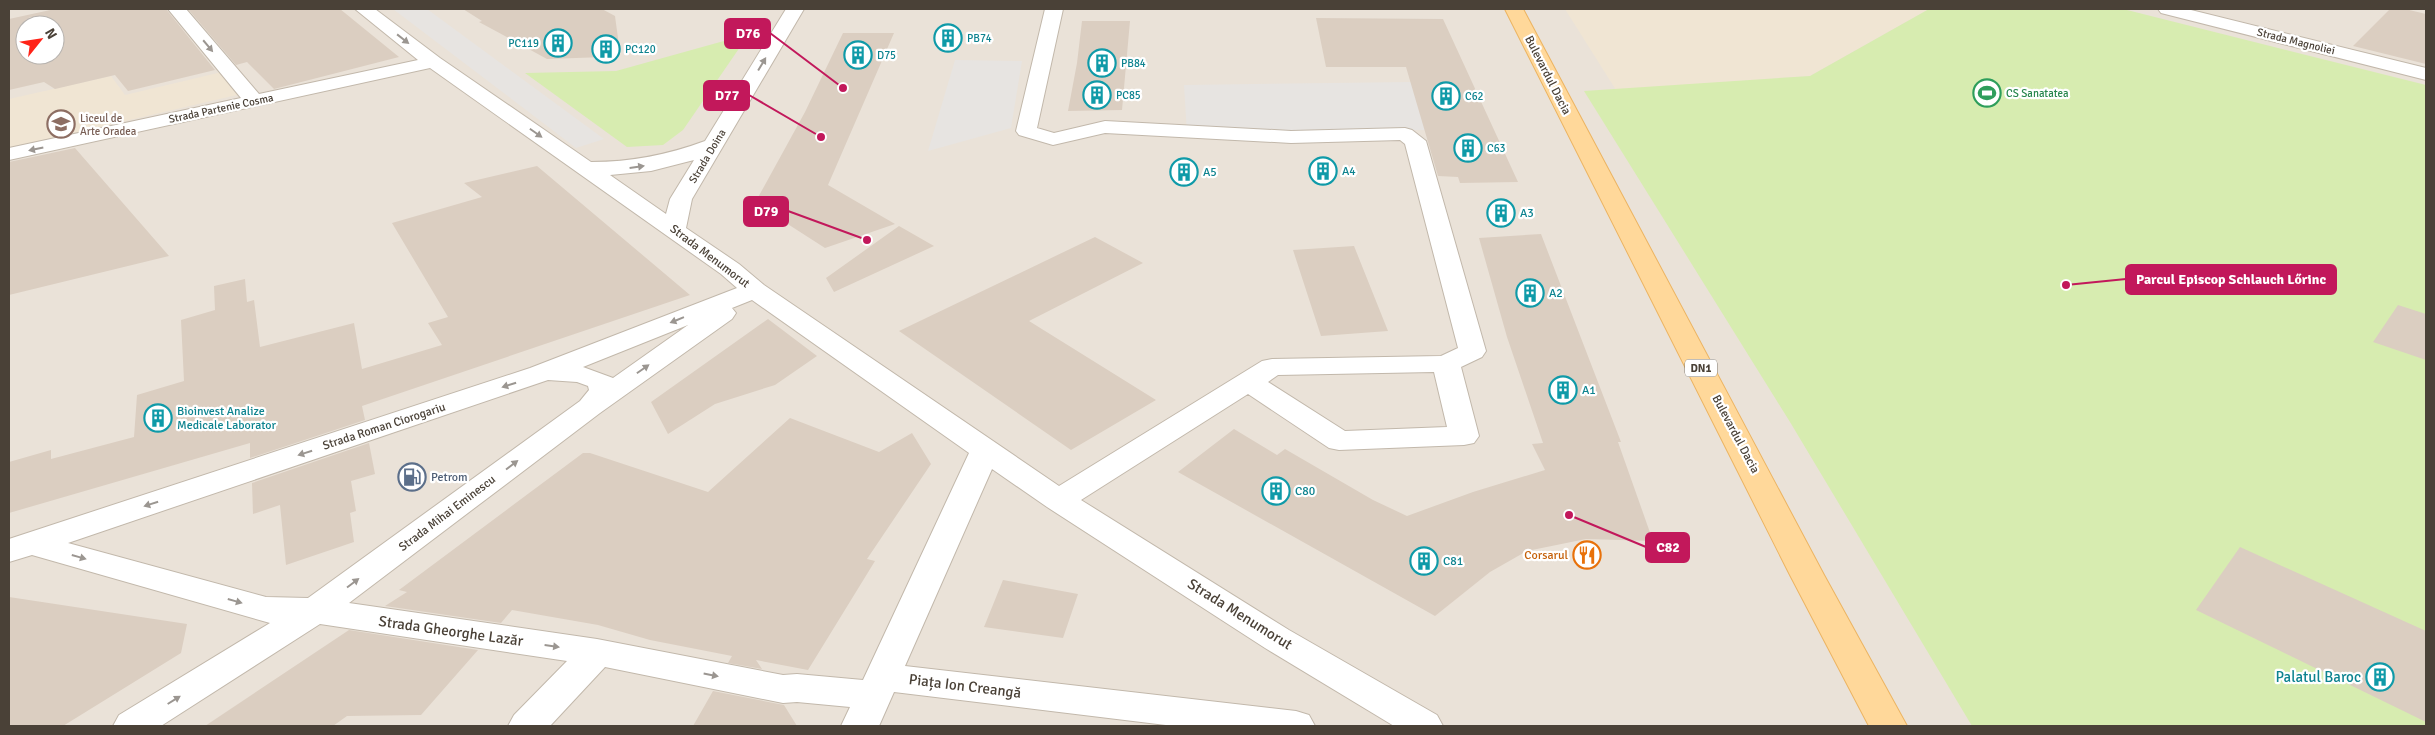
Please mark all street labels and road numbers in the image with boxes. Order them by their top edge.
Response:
street label: Strada Magnoliei [2256,26,2336,57]
street label: Bulevardul Dacia [1521,33,1574,117]
street label: Strada Partenie Cosma [168,91,275,126]
street label: Strada Doina [686,127,729,186]
street label: Strada Menumorut [667,221,753,291]
road number: DN1 [1685,359,1717,376]
street label: Bulevardul Dacia [1709,392,1763,476]
street label: Strada Roman Ciorogariu [321,399,448,453]
street label: Strada Mihai Eminescu [396,472,499,555]
street label: Strada Menumorut [1184,575,1296,653]
street label: Strada Gheorghe Lazăr [378,612,525,650]
street label: Piața Ion Creangă [908,670,1022,703]

